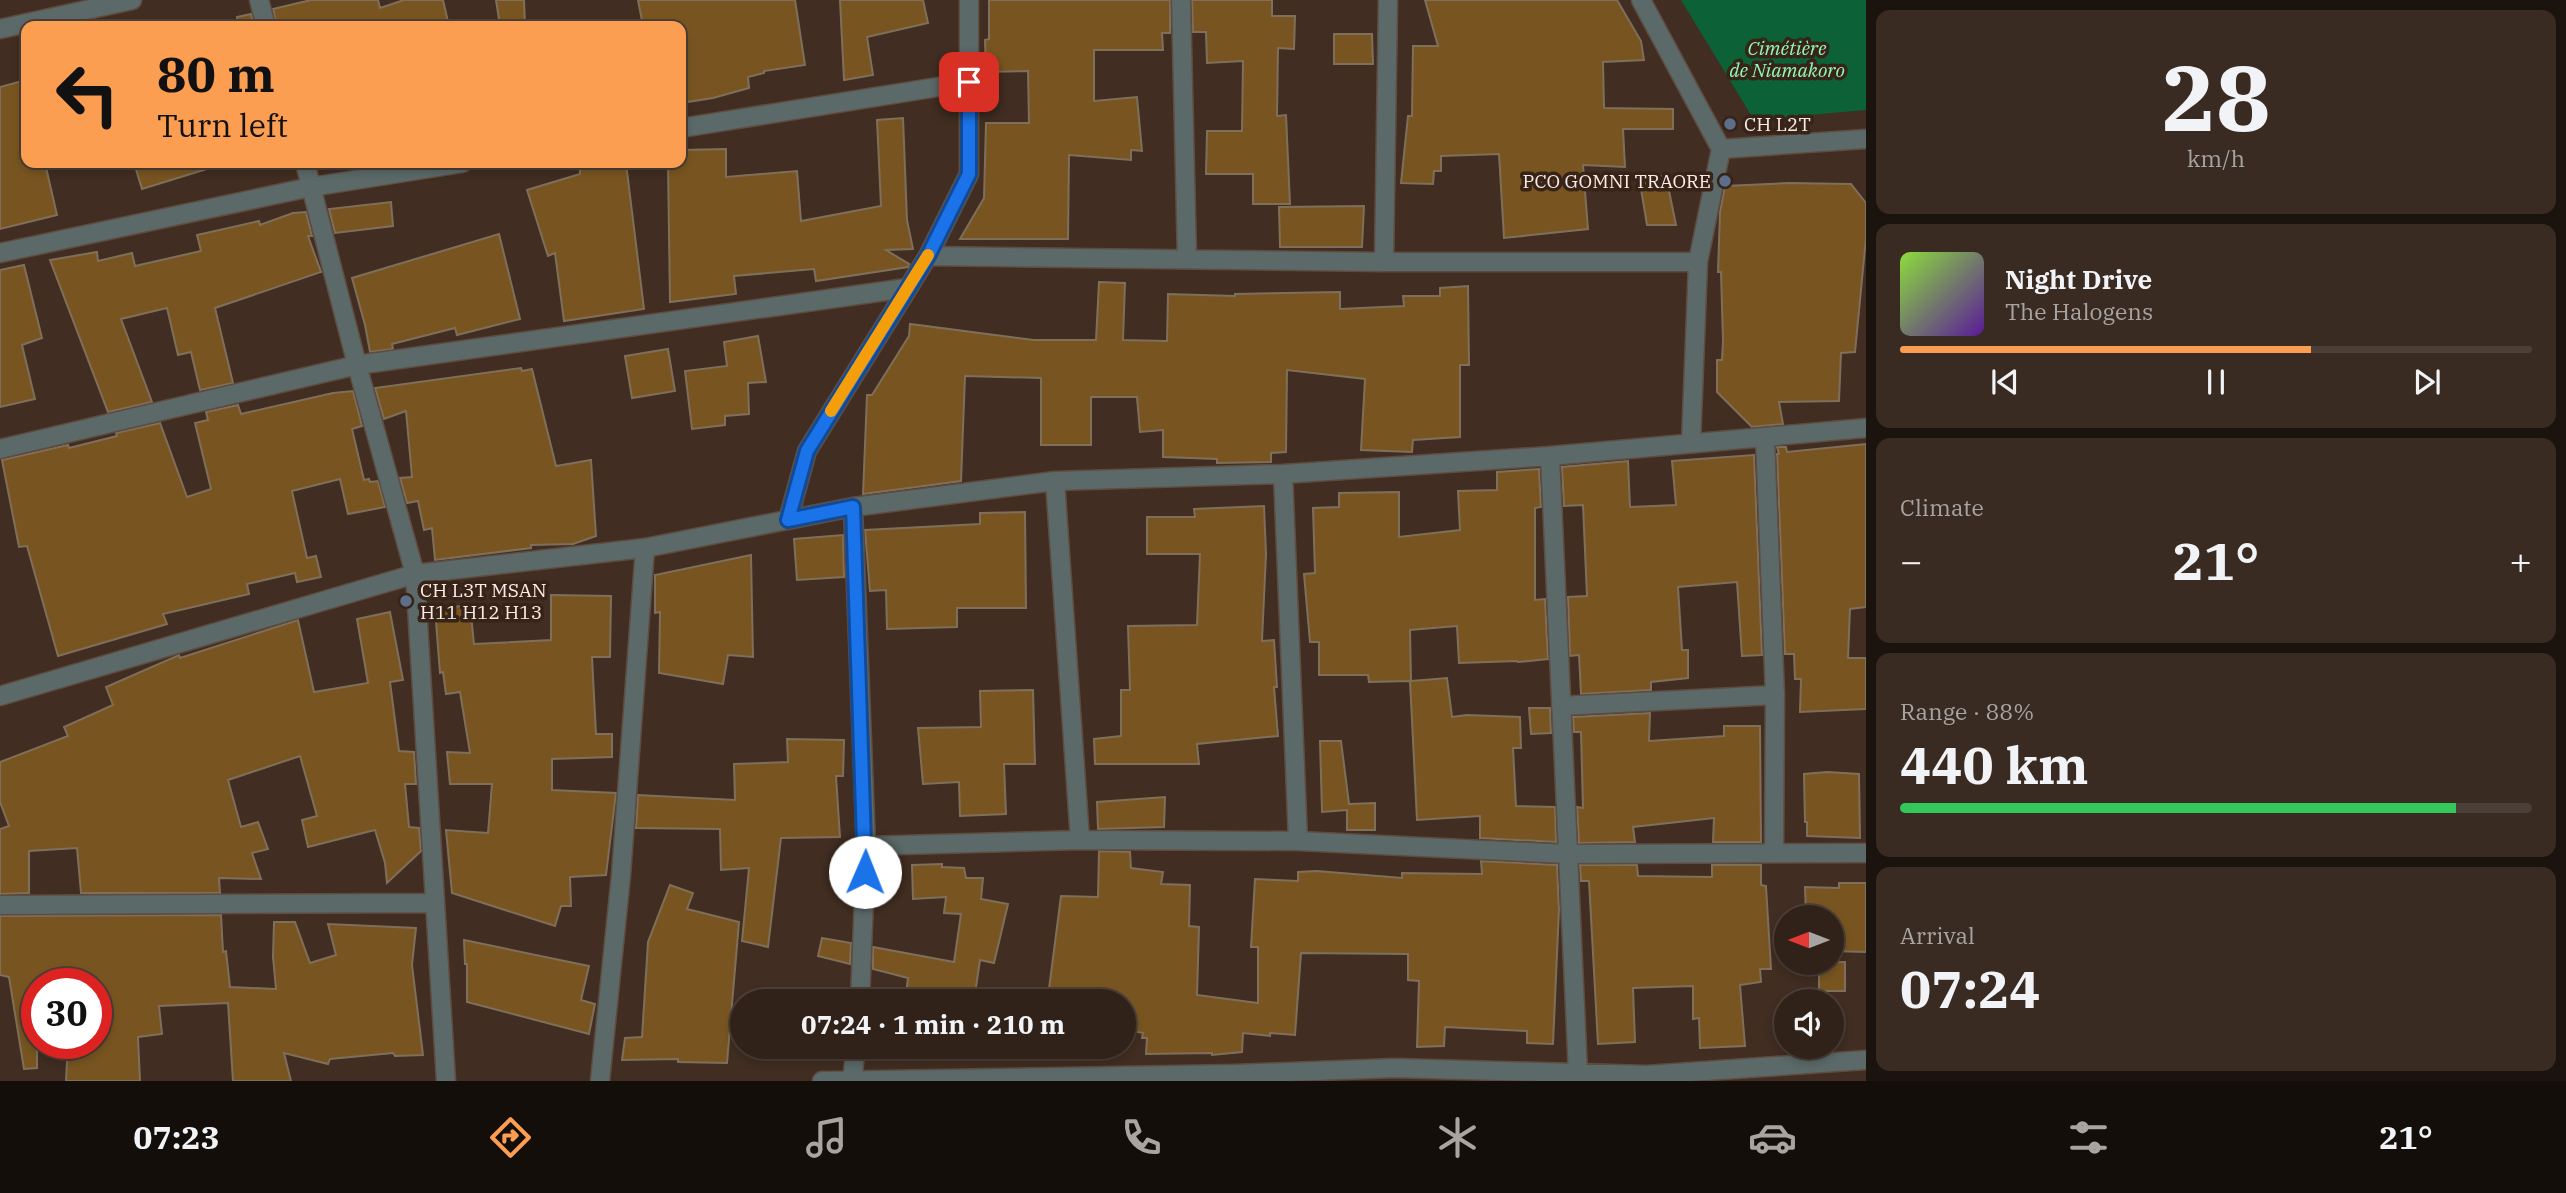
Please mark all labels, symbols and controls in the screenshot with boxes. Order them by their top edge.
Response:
park label: Cimétière de Niamakoro [1729,36,1845,82]
text: 28 [2161,38,2271,156]
text: 80 m [157,42,275,105]
icon: left [42,49,133,140]
pin [939,52,999,112]
icon: arrive [950,63,988,101]
text: Turn left [157,104,288,146]
place label: CH L2T [1744,112,1811,136]
marker: CH L2T [1722,116,1738,132]
text: km/h [2187,143,2245,173]
place label: PCO GOMNI TRAORE [1523,169,1711,193]
marker: PCO GOMNI TRAORE [1717,173,1733,189]
text: Night Drive [2005,262,2152,296]
text: The Halogens [2005,296,2153,326]
icon: previous [1986,363,2024,401]
icon: pause [2197,363,2235,401]
icon: next [2408,363,2446,401]
text: Climate [1900,492,1984,522]
text: 21° [2173,527,2259,594]
text: − [1900,536,1923,585]
text: + [2509,536,2532,585]
place label: CH L3T MSAN H11 H12 H13 [420,578,547,624]
marker: CH L3T MSAN H11 H12 H13 [398,593,414,609]
text: Range · 88% [1900,696,2034,726]
text: 440 km [1900,731,2089,798]
position arrow [828,835,902,909]
north arrow [1774,905,1844,975]
map controls [1774,905,1844,1059]
text: Arrival [1900,920,1975,950]
text: 07:24 [1900,955,2041,1022]
speed limit sign: 30 [21,968,112,1059]
button: sound [1774,989,1844,1059]
text: 07:24 · 1 min · 210 m [801,1007,1065,1041]
icon: directions [486,1113,535,1162]
icon: music [802,1113,851,1162]
icon: phone [1117,1113,1166,1162]
icon: climate [1433,1113,1482,1162]
icon: car [1748,1113,1797,1162]
icon: filters [2064,1113,2113,1162]
text: 07:23 [133,1116,220,1158]
text: 21° [2379,1116,2433,1158]

